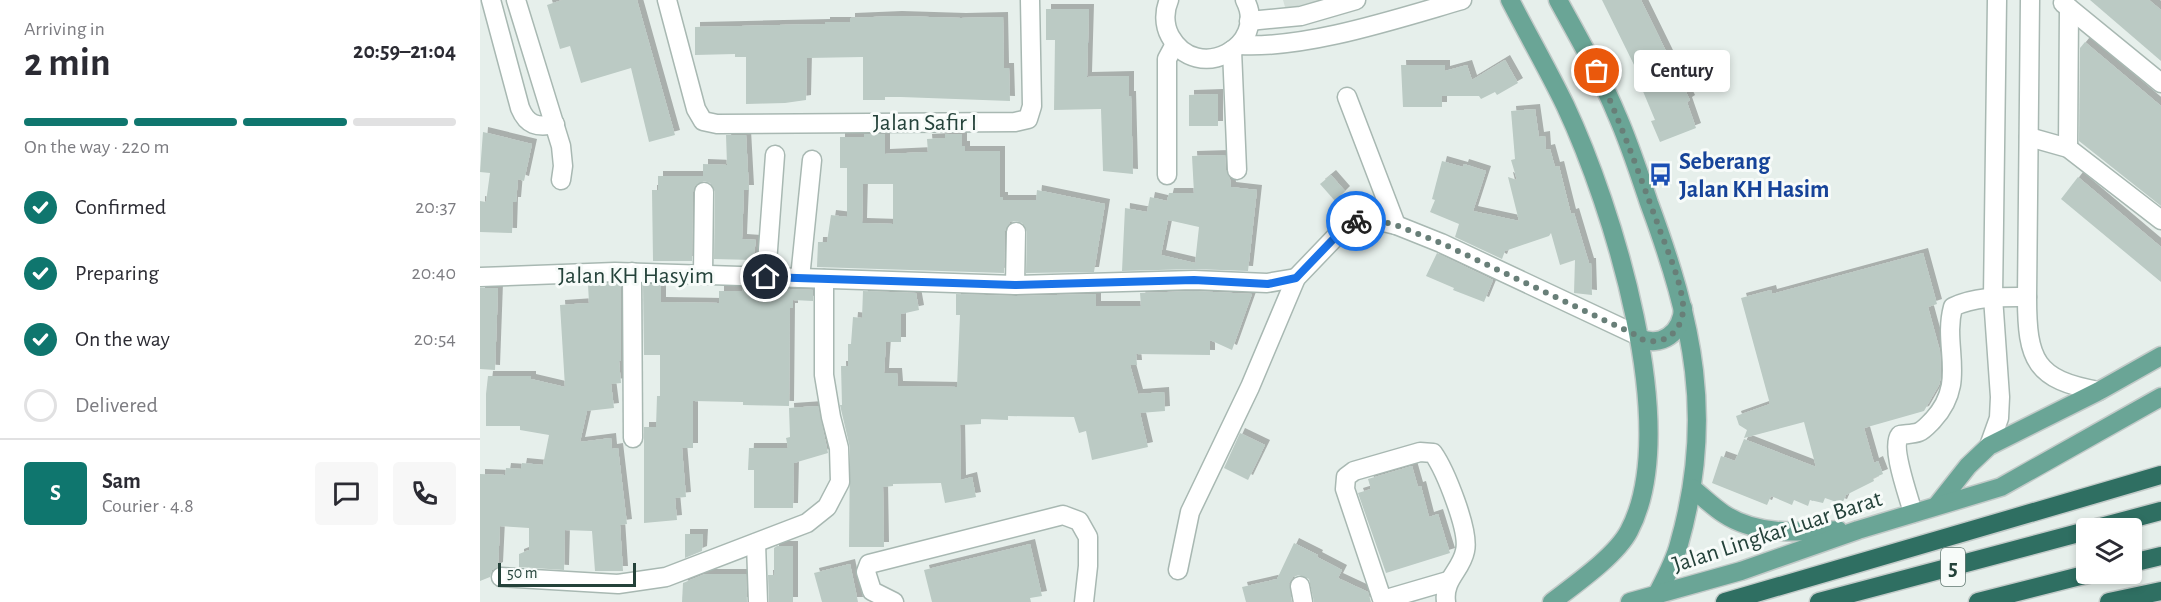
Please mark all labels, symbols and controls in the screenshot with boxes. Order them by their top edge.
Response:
text: Arriving in [24,19,105,39]
text: 20:59–21:04 [353,40,456,62]
text: 2 min [24,44,111,83]
pin [1571,45,1622,96]
callout: Century [1633,50,1729,92]
icon: bag [1580,54,1613,87]
text: Century [1650,61,1714,81]
street label: Jalan Safir I [873,111,977,135]
text: On the way · 220 m [24,137,170,157]
place label: Seberang Jalan KH Hasim [1679,150,1829,202]
bus stop icon: Seberang Jalan KH Hasim [1648,162,1674,188]
icon: check [24,191,57,224]
courier [1326,191,1386,251]
text: Confirmed [75,196,166,218]
text: 20:37 [415,197,456,217]
icon: bike [1340,205,1373,238]
pin [740,251,791,302]
icon: check [24,257,57,290]
icon: home [749,260,782,293]
text: Preparing [75,262,159,284]
text: 20:40 [412,263,456,283]
street label: Jalan KH Hasyim [558,264,714,288]
icon: check [24,323,57,356]
text: On the way [75,328,170,350]
text: 20:54 [414,329,456,349]
text: Delivered [75,394,158,416]
button: chat [315,462,378,525]
button: phone [393,462,456,525]
text: Sam [102,470,141,492]
text: S [50,482,61,504]
street label: Jalan Lingkar Luar Barat [1670,487,1885,577]
text: Courier · 4.8 [102,496,194,516]
map controls [2076,518,2142,584]
button: layers [2076,518,2142,584]
road number: 5 [1941,548,1965,586]
scale bar [498,560,636,588]
text: 50 m [507,565,538,581]

